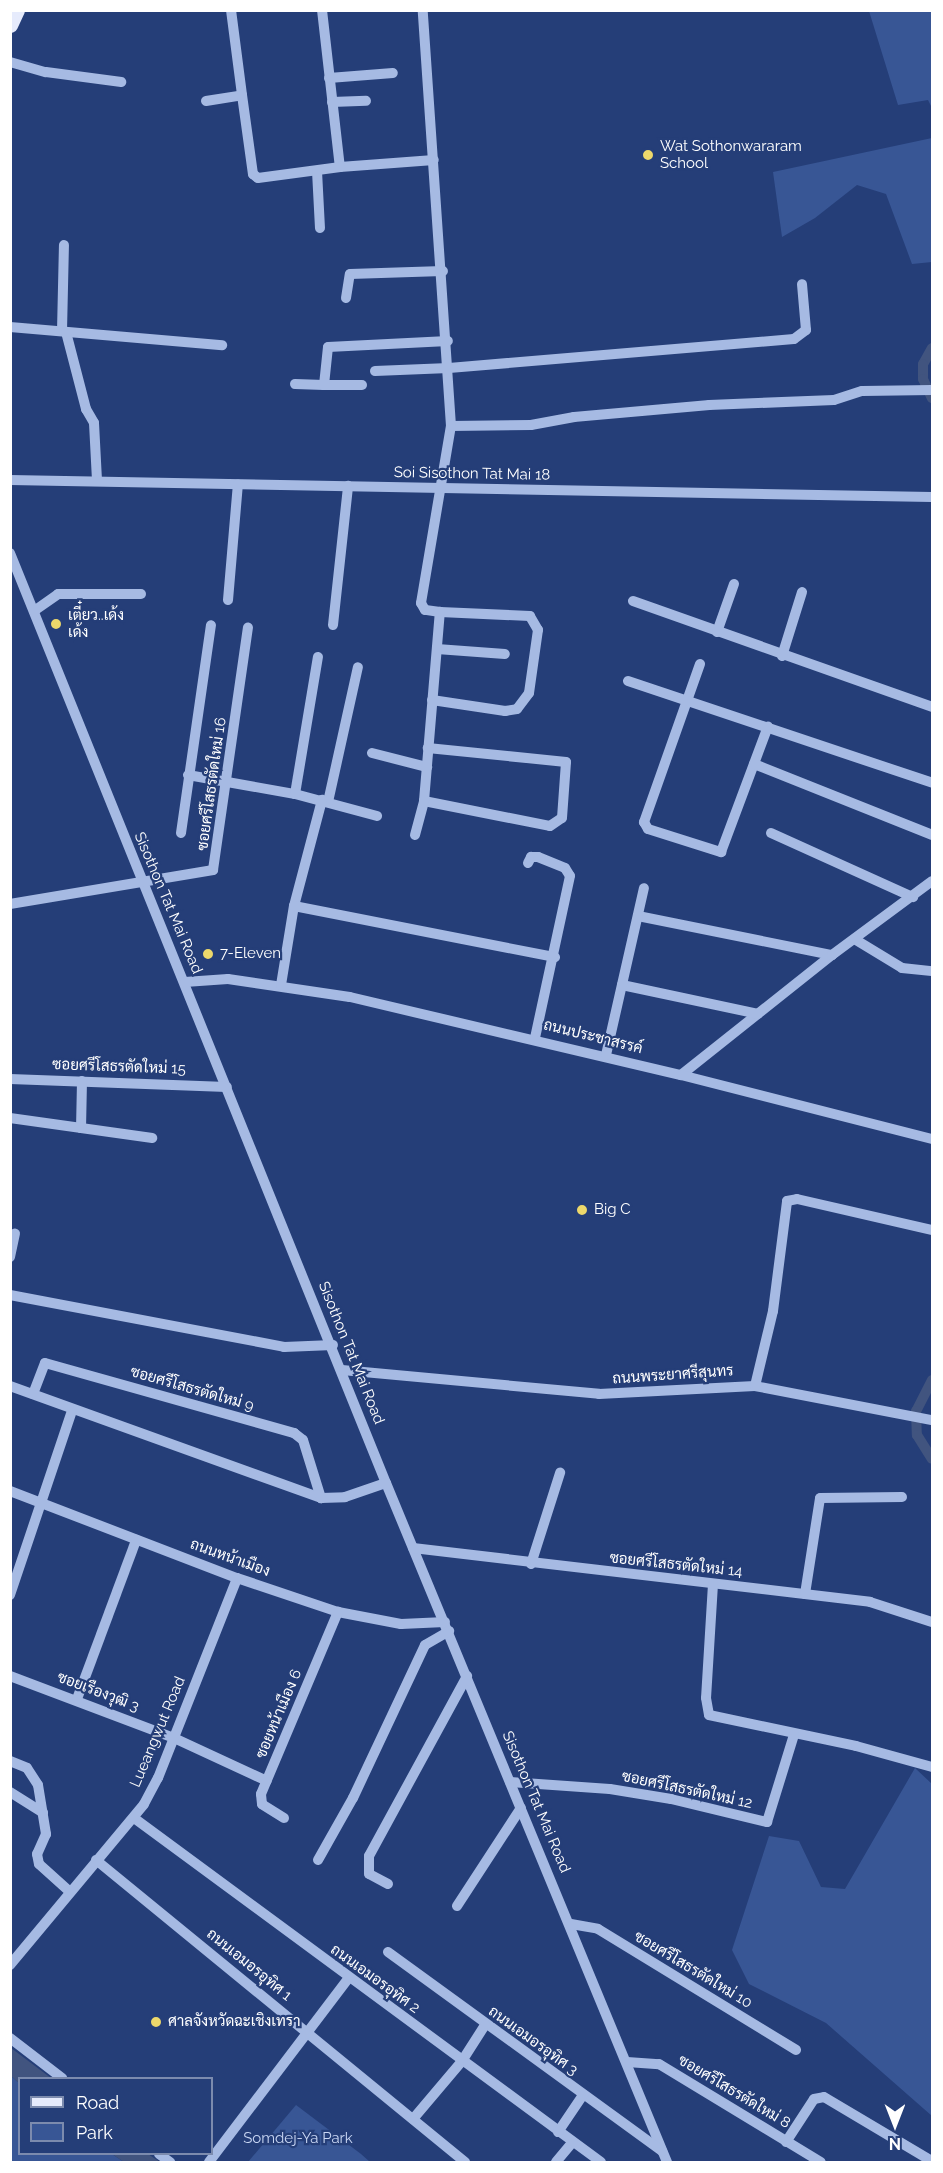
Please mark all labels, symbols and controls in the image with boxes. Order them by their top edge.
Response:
place label: Wat Sothonwararam School [660,137,802,172]
marker: Wat Sothonwararam School [641,148,655,162]
street label: Soi Sisothon Tat Mai 18 [393,464,551,484]
place label: เตี๋ยว..เด้ง เด้ง [68,606,124,641]
marker: เตี๋ยว..เด้ง เด้ง [49,617,63,631]
street label: ซอยศรีโสธรตัดใหม่ 16 [194,716,230,852]
street label: Sisothon Tat Mai Road [130,829,206,977]
place label: 7-Eleven [220,945,281,963]
marker: 7-Eleven [201,947,215,961]
street label: ถนนประชาสรรค์ [542,1016,644,1058]
street label: ซอยศรีโสธรตัดใหม่ 15 [52,1056,186,1078]
place label: Big C [594,1201,631,1219]
marker: Big C [575,1203,589,1217]
street label: Sisothon Tat Mai Road [314,1279,388,1427]
street label: ถนนพระยาศรีสุนทร [612,1362,734,1388]
street label: ซอยศรีโสธรตัดใหม่ 9 [128,1363,256,1415]
street label: ถนนหน้าเมือง [188,1535,272,1581]
street label: ซอยศรีโสธรตัดใหม่ 14 [609,1549,743,1581]
street label: ซอยหน้าเมือง 6 [252,1667,306,1761]
street label: ซอยเรืองวุฒิ 3 [55,1668,141,1716]
street label: Lueangwut Road [127,1674,189,1790]
street label: Sisothon Tat Mai Road [498,1728,574,1876]
street label: ซอยศรีโสธรตัดใหม่ 12 [620,1767,754,1813]
street label: ถนนเอมอรอุทิศ 1 [203,1925,295,2005]
street label: ซอยศรีโสธรตัดใหม่ 10 [631,1928,755,2012]
street label: ถนนเอมอรอุทิศ 2 [327,1941,423,2017]
street label: ถนนเอมอรอุทิศ 3 [485,2003,581,2079]
place label: ศาลจังหวัดฉะเชิงเทรา [168,2013,300,2031]
marker: ศาลจังหวัดฉะเชิงเทรา [149,2015,163,2029]
street label: ซอยศรีโสธรตัดใหม่ 8 [675,2051,793,2133]
legend [18,2077,213,2155]
text: Road [76,2092,119,2113]
north arrow [865,2095,925,2155]
text: Park [76,2122,113,2143]
park label: Somdej-Ya Park [243,2130,353,2148]
text: N [889,2134,901,2153]

